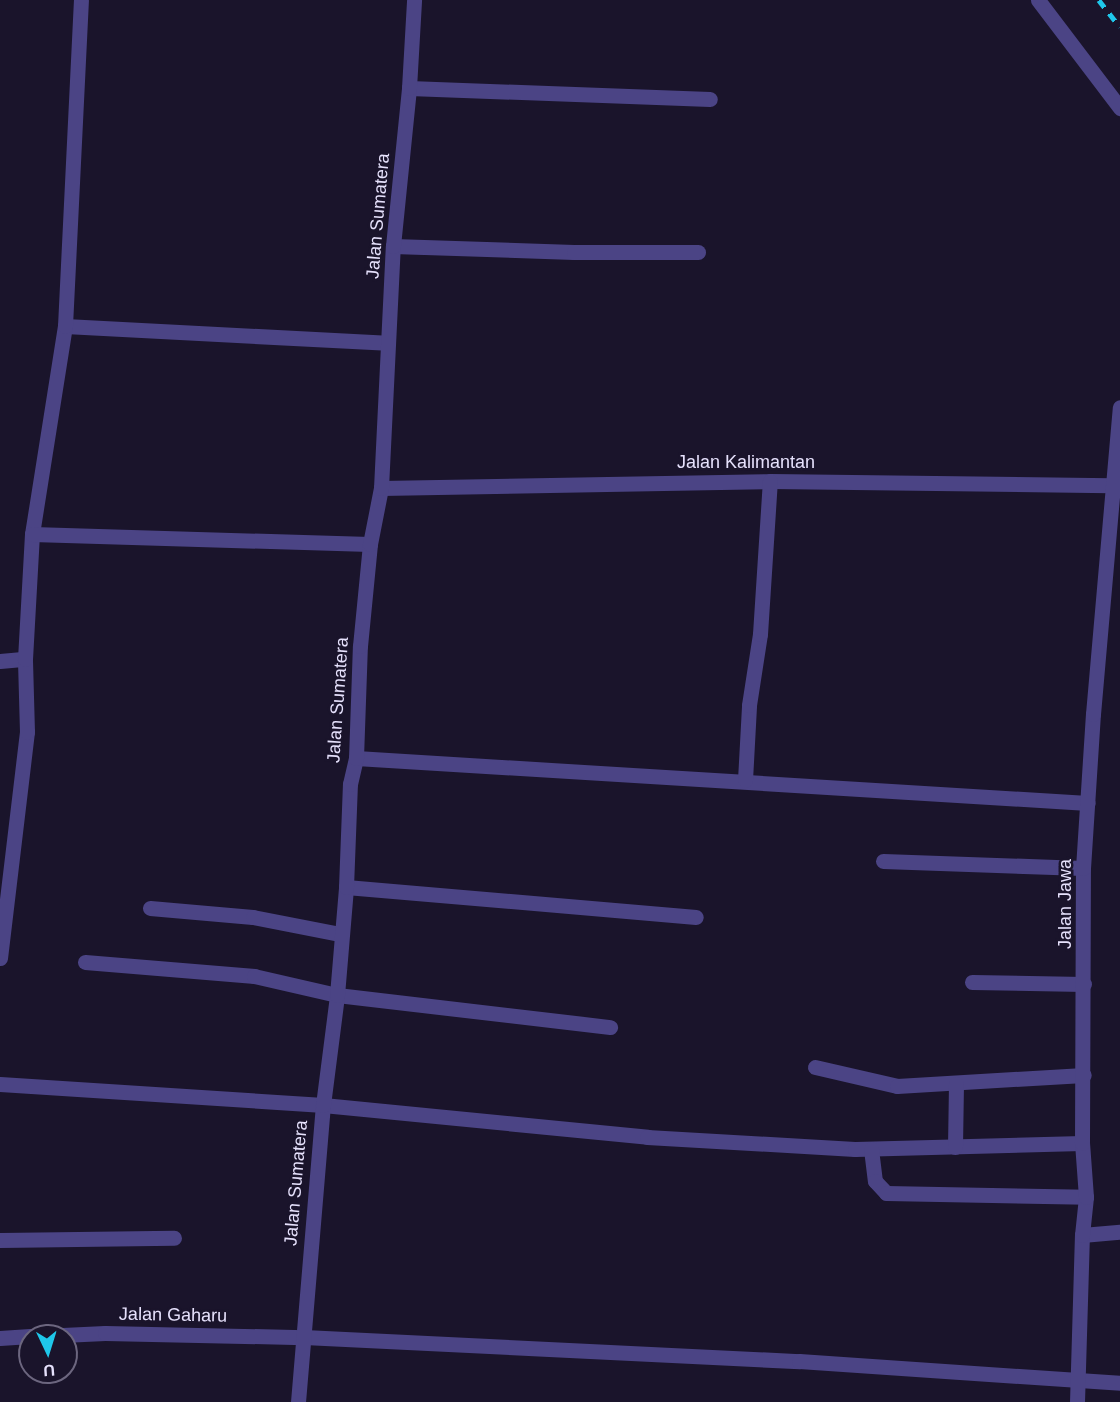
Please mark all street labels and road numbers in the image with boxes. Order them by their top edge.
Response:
street label: Jalan Sumatera [362,152,394,280]
street label: Jalan Kalimantan [677,451,815,473]
street label: Jalan Sumatera [323,636,353,764]
street label: Jalan Jawa [1054,859,1076,949]
street label: Jalan Sumatera [280,1119,312,1247]
street label: Jalan Gaharu [119,1303,227,1327]

